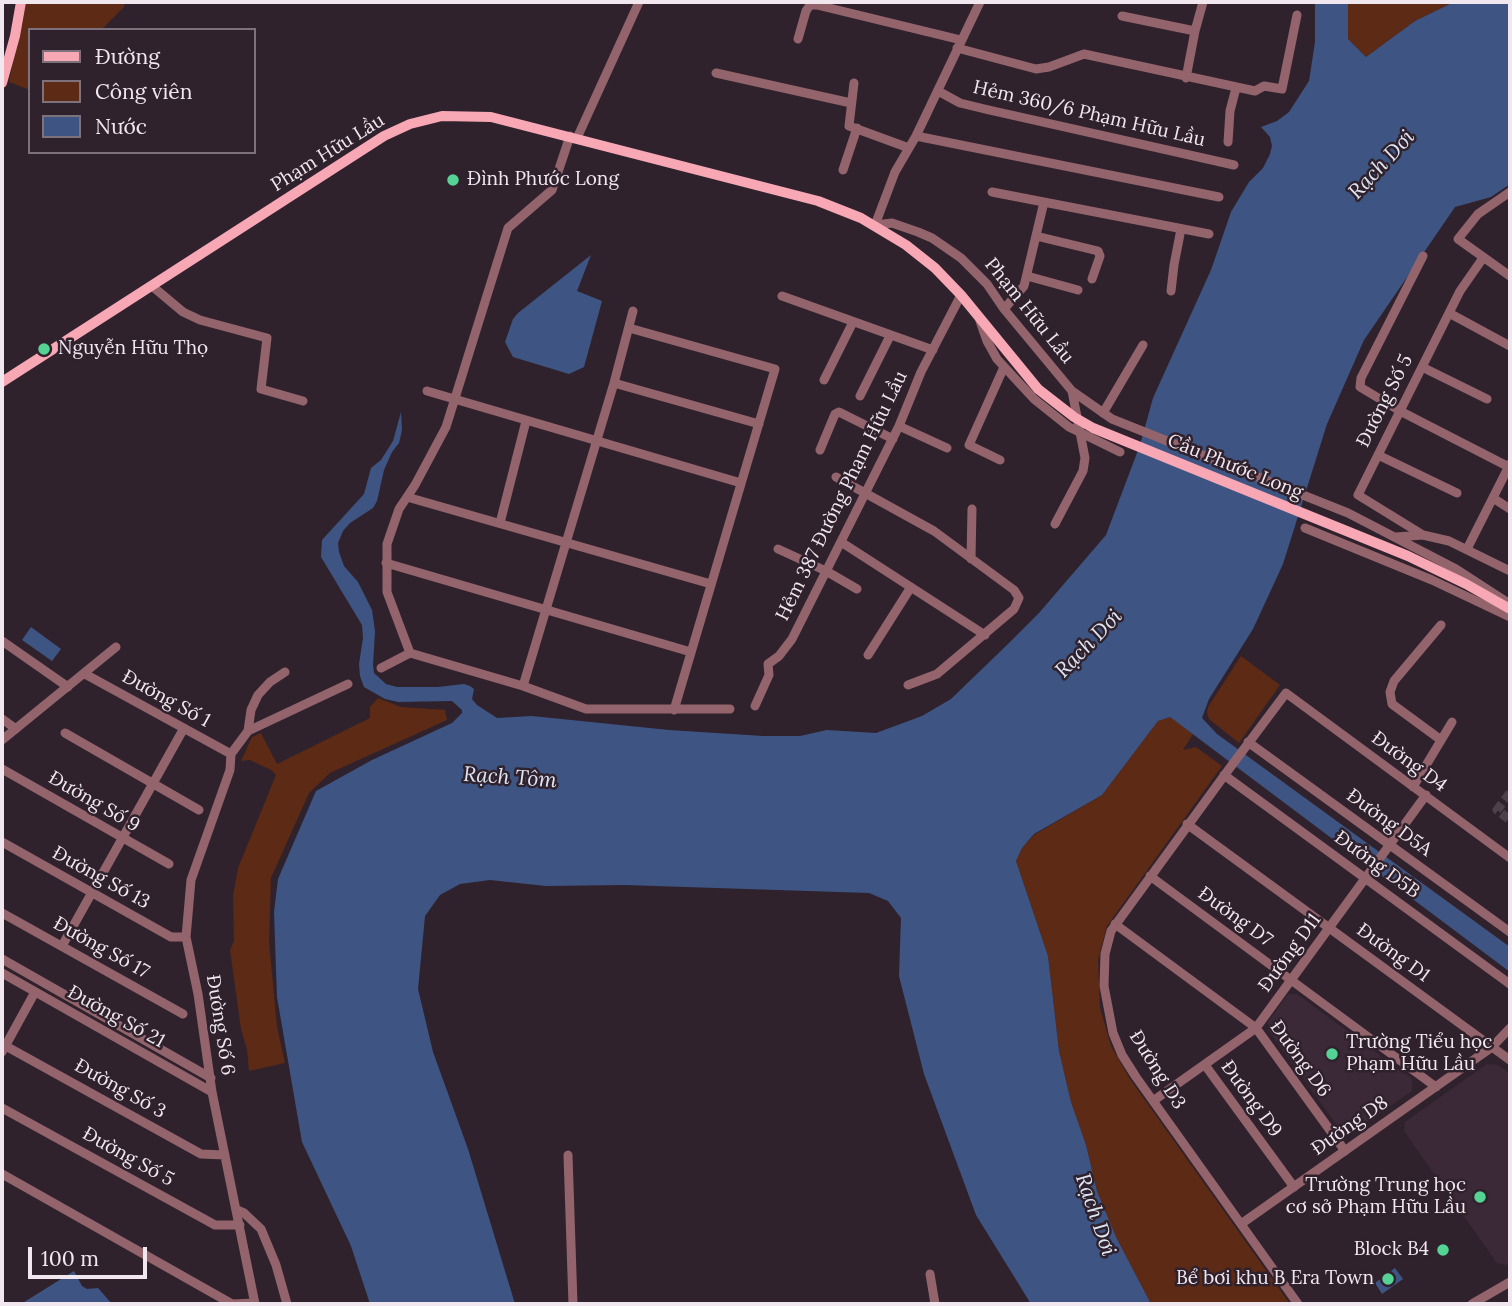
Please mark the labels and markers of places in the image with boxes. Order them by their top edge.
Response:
place label: Đình Phước Long [467,169,619,191]
marker: Đình Phước Long [445,172,461,188]
place label: Nguyễn Hữu Thọ [58,338,208,360]
marker: Nguyễn Hữu Thọ [36,341,52,357]
place label: Trường Tiểu học Phạm Hữu Lầu [1346,1032,1492,1076]
marker: Trường Tiểu học Phạm Hữu Lầu [1324,1046,1340,1062]
place label: Trường Trung học cơ sở Phạm Hữu Lầu [1286,1175,1466,1219]
marker: Trường Trung học cơ sở Phạm Hữu Lầu [1472,1189,1488,1205]
place label: Block B4 [1354,1239,1429,1261]
marker: Block B4 [1435,1242,1451,1258]
place label: Bể bơi khu B Era Town [1176,1268,1374,1290]
marker: Bể bơi khu B Era Town [1380,1271,1396,1287]

